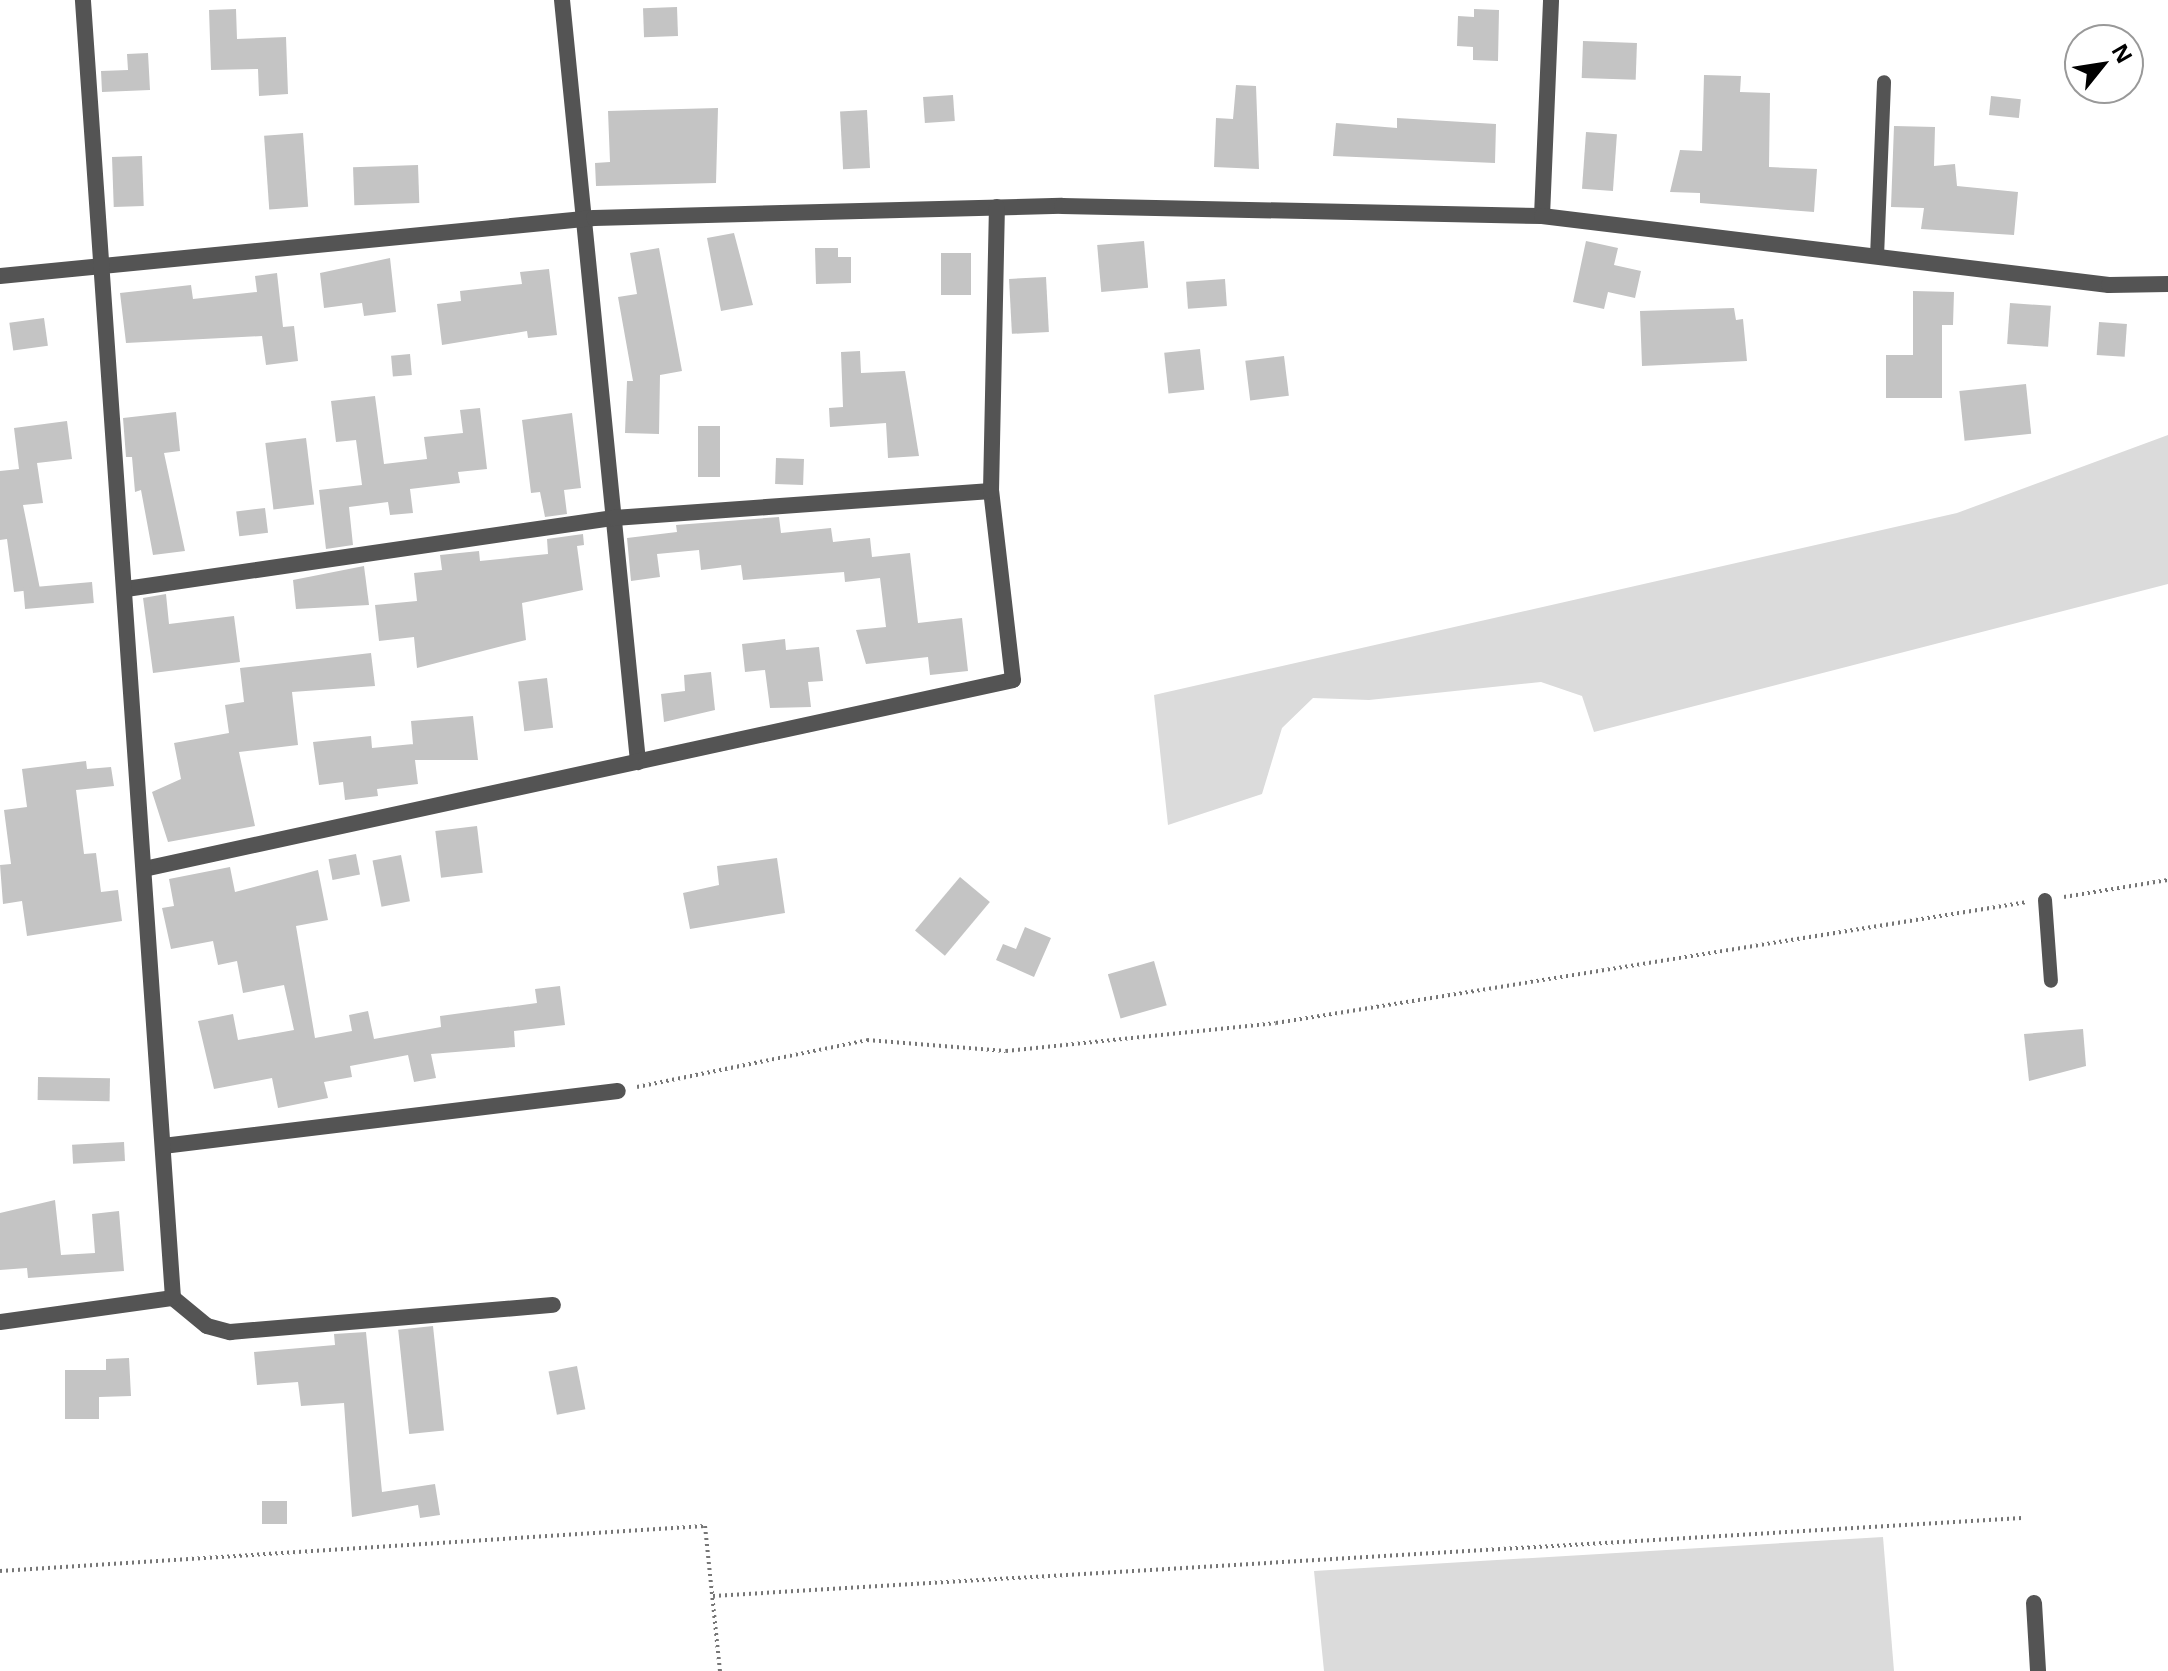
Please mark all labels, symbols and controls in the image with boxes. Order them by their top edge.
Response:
north arrow [2064,24,2144,104]
text: N [2106,38,2141,68]

